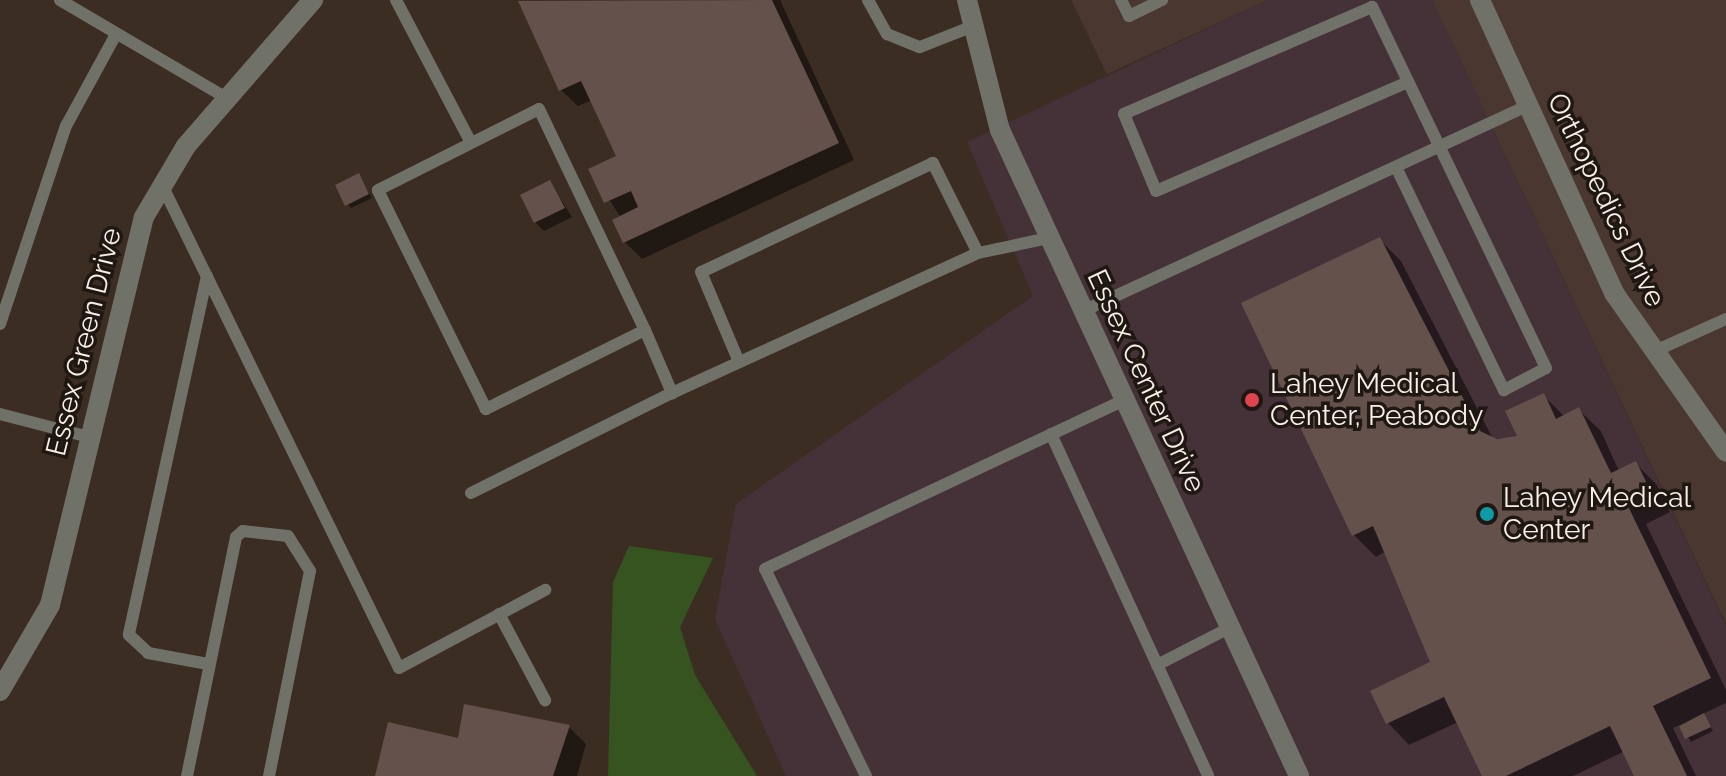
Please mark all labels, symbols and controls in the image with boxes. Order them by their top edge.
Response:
street label: Orthopedics Drive [1540,88,1672,312]
street label: Essex Green Drive [39,225,129,459]
street label: Essex Center Drive [1080,264,1212,498]
place label: Lahey Medical Center, Peabody [1270,367,1483,433]
marker: Lahey Medical Center, Peabody [1241,389,1263,411]
place label: Lahey Medical Center [1503,481,1692,547]
marker: Lahey Medical Center [1478,505,1496,523]

